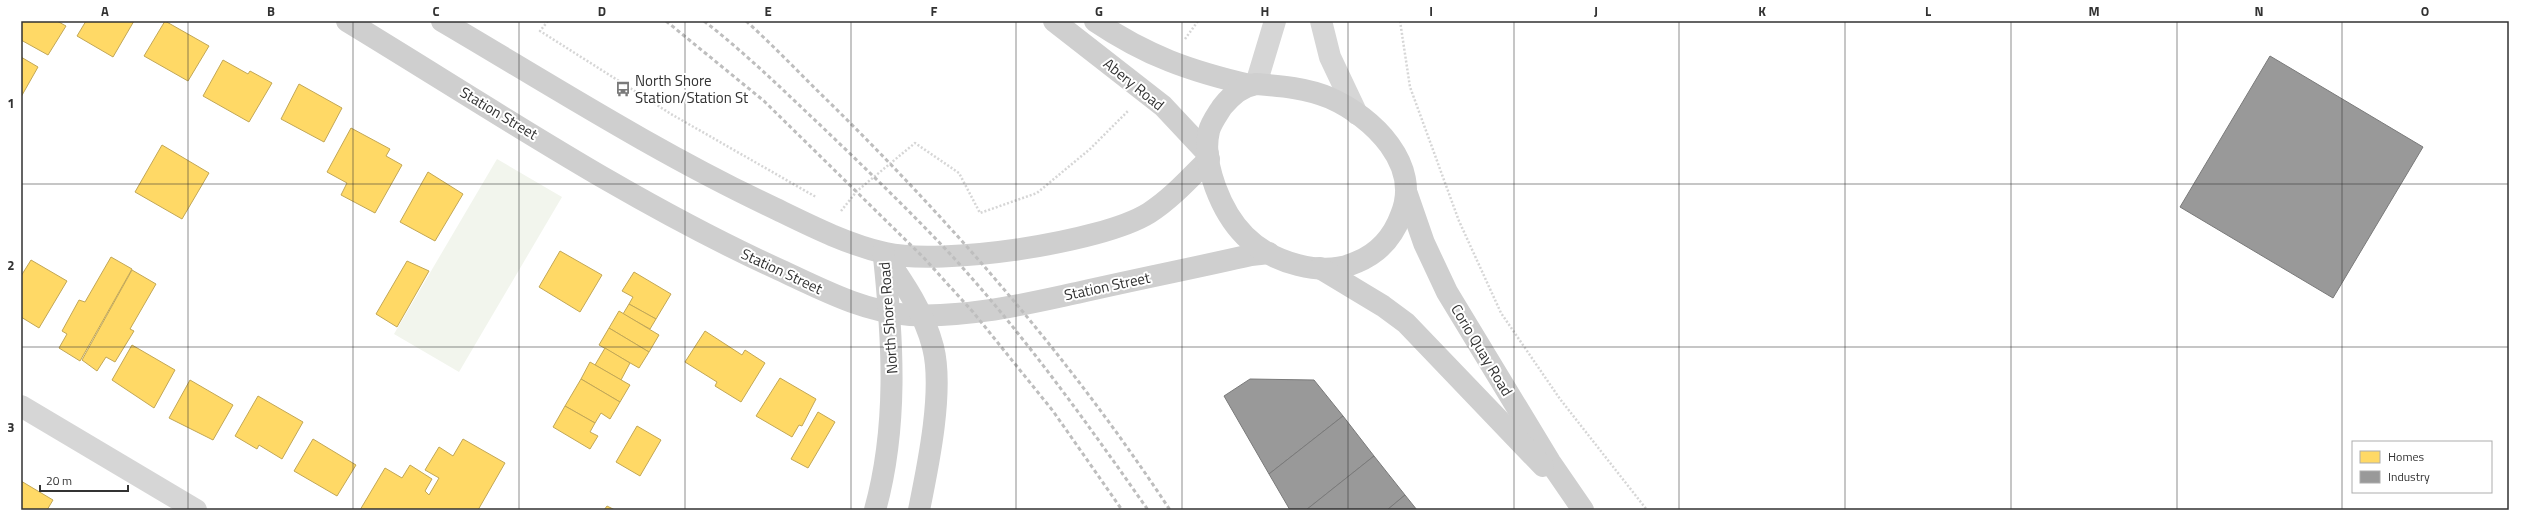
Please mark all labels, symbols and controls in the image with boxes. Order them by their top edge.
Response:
text: A [101,1,109,21]
text: B [267,1,275,21]
text: C [432,1,440,21]
text: D [598,1,606,21]
text: E [764,1,772,21]
text: F [931,1,938,21]
text: G [1095,1,1103,21]
text: H [1261,1,1269,21]
text: I [1429,1,1433,21]
text: J [1594,1,1598,21]
text: K [1758,1,1766,21]
text: L [1925,1,1931,21]
text: M [2088,1,2100,21]
text: N [2254,1,2264,21]
text: O [2421,1,2429,21]
street label: Abery Road [1099,52,1169,116]
place label: North Shore Station/Station St [635,69,749,109]
bus stop icon: North Shore Station/Station St [614,80,632,98]
street label: Station Street [456,81,543,146]
text: 1 [7,93,15,113]
street label: Station Street [738,242,827,300]
text: 2 [7,255,15,275]
street label: North Shore Road [873,261,903,375]
street label: Station Street [1062,266,1153,306]
street label: Corio Quay Road [1445,300,1519,400]
text: 3 [7,417,15,437]
legend [2352,441,2492,493]
text: Homes [2388,447,2424,466]
scale bar [40,467,128,493]
text: Industry [2388,467,2430,486]
text: 20 m [46,471,72,490]

